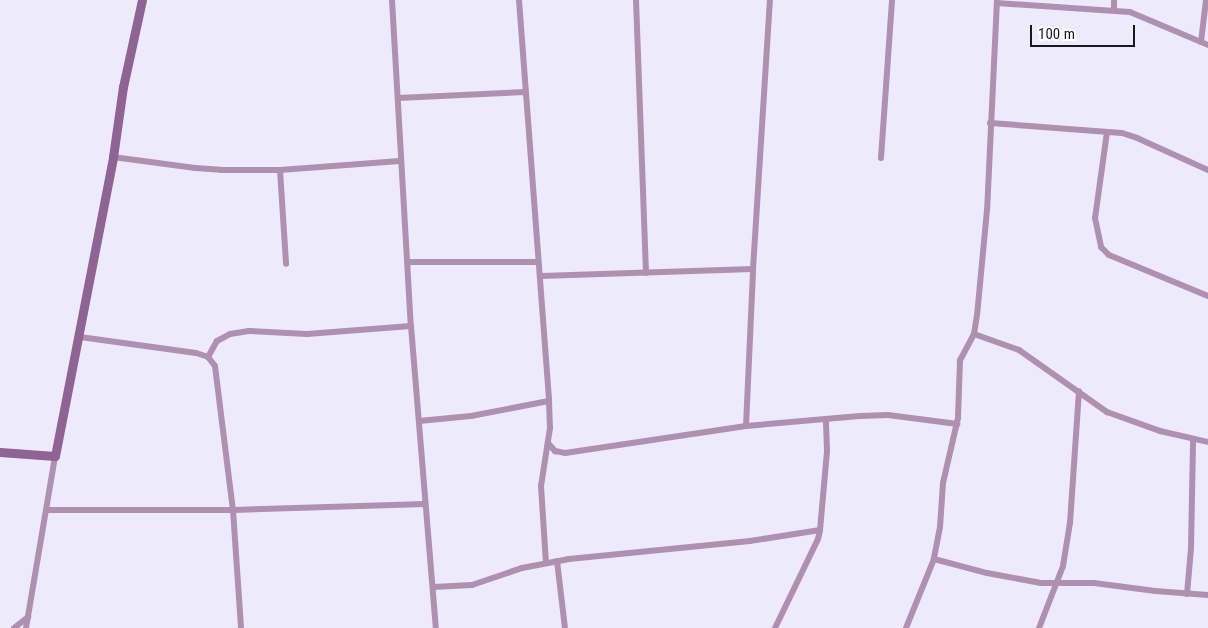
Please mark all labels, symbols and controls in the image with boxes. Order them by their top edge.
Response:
scale bar [1033,15,1138,47]
text: 100 m [1038,25,1075,43]

